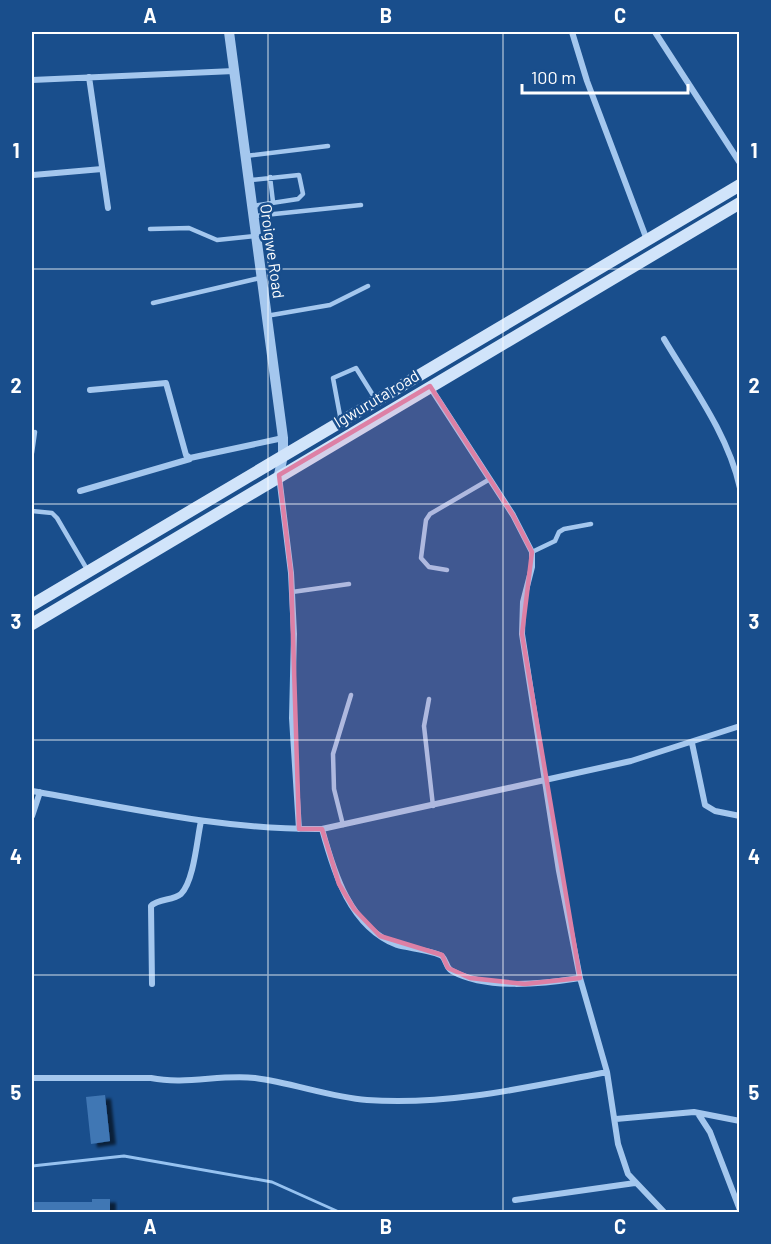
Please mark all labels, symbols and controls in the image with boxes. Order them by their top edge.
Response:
text: A [143,3,157,27]
text: B [380,3,392,27]
text: C [614,3,626,27]
scale bar [522,57,688,95]
text: 100 m [531,66,576,88]
text: 1 [12,138,20,162]
text: 1 [750,138,758,162]
street label: Oroigwe Road [257,202,289,300]
street label: Igwuruta road [330,365,422,431]
text: 2 [10,373,22,397]
text: 2 [748,373,760,397]
text: 3 [11,609,21,633]
text: 3 [749,609,759,633]
text: 4 [10,844,22,868]
text: 4 [748,844,760,868]
text: 5 [11,1080,22,1104]
text: 5 [749,1080,760,1104]
text: A [143,1214,157,1238]
text: B [380,1214,392,1238]
text: C [614,1214,626,1238]

